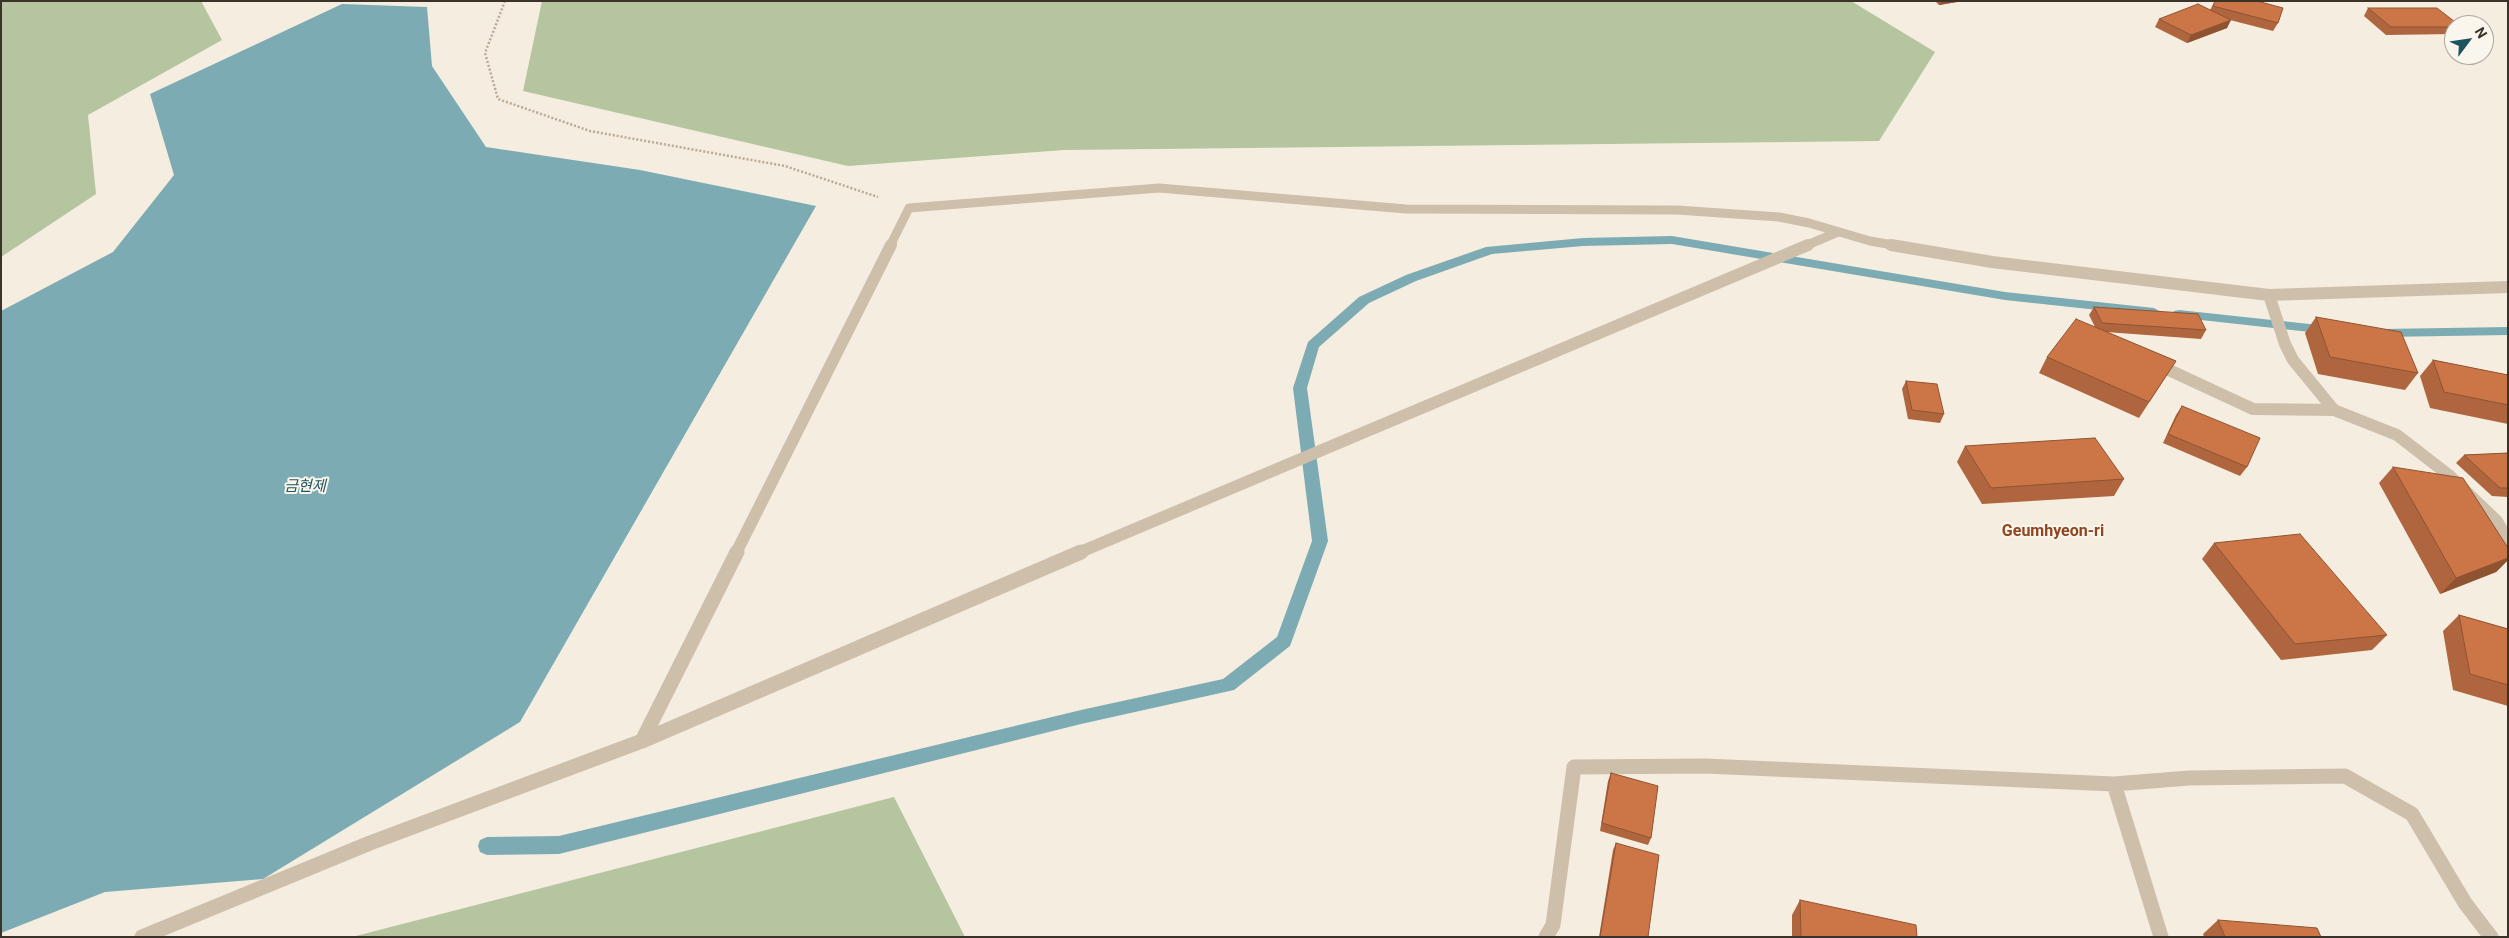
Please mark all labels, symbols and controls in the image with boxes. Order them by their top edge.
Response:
north arrow [2444,15,2494,65]
text: N [2472,24,2490,41]
water label: 금현제 [284,478,326,496]
district label: Geumhyeon-ri [2002,522,2104,542]

